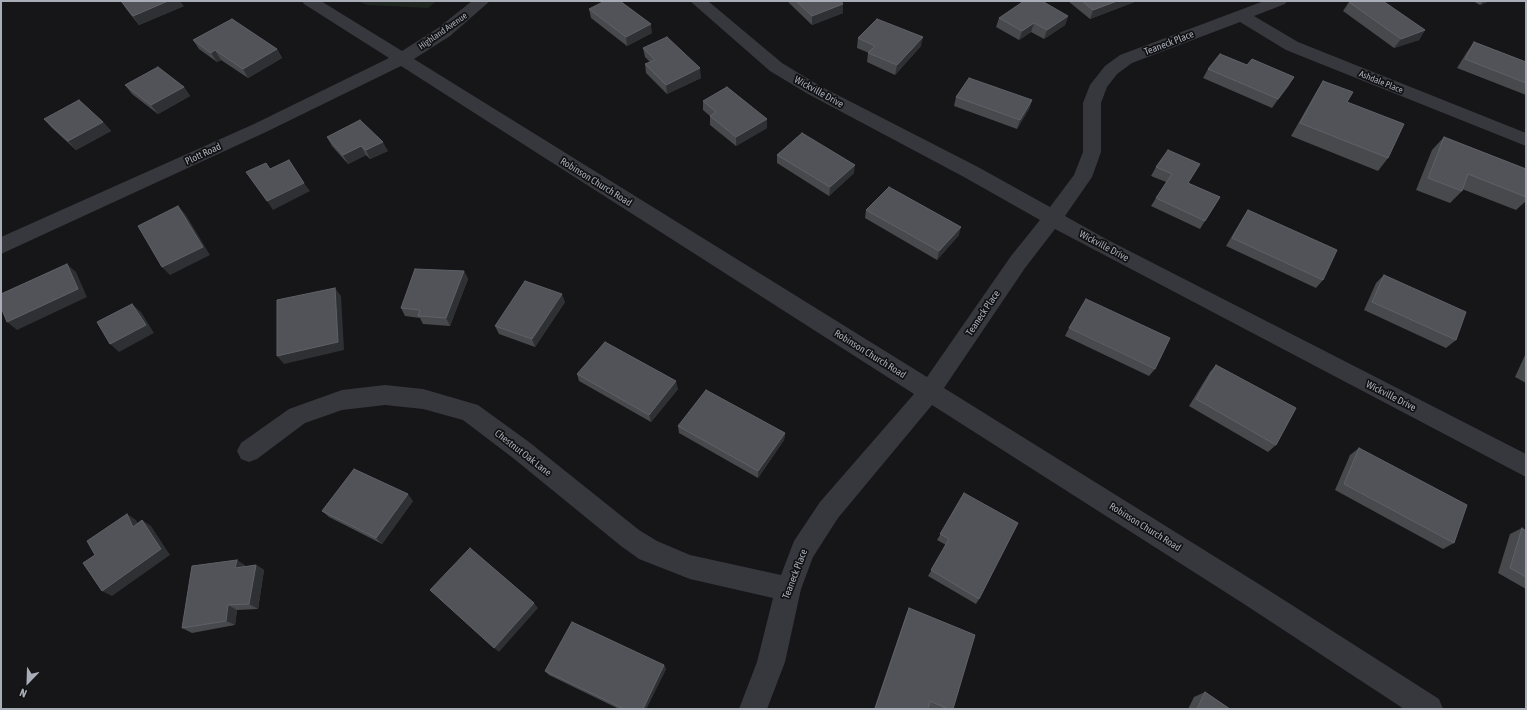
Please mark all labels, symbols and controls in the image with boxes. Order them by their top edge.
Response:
street label: Highland Avenue [417,10,469,52]
street label: Teaneck Place [1142,28,1196,58]
street label: Ashdale Place [1357,68,1405,96]
street label: Wickville Drive [792,74,846,110]
street label: Plott Road [183,140,223,168]
street label: Robinson Church Road [558,155,634,209]
street label: Wickville Drive [1077,228,1131,264]
street label: Teaneck Place [963,288,1003,338]
street label: Robinson Church Road [832,327,908,381]
street label: Wickville Drive [1364,378,1418,414]
street label: Chestnut Oak Lane [492,427,554,479]
street label: Robinson Church Road [1107,500,1183,554]
street label: Teaneck Place [780,547,810,601]
north arrow [8,662,48,702]
text: N [18,686,29,700]

